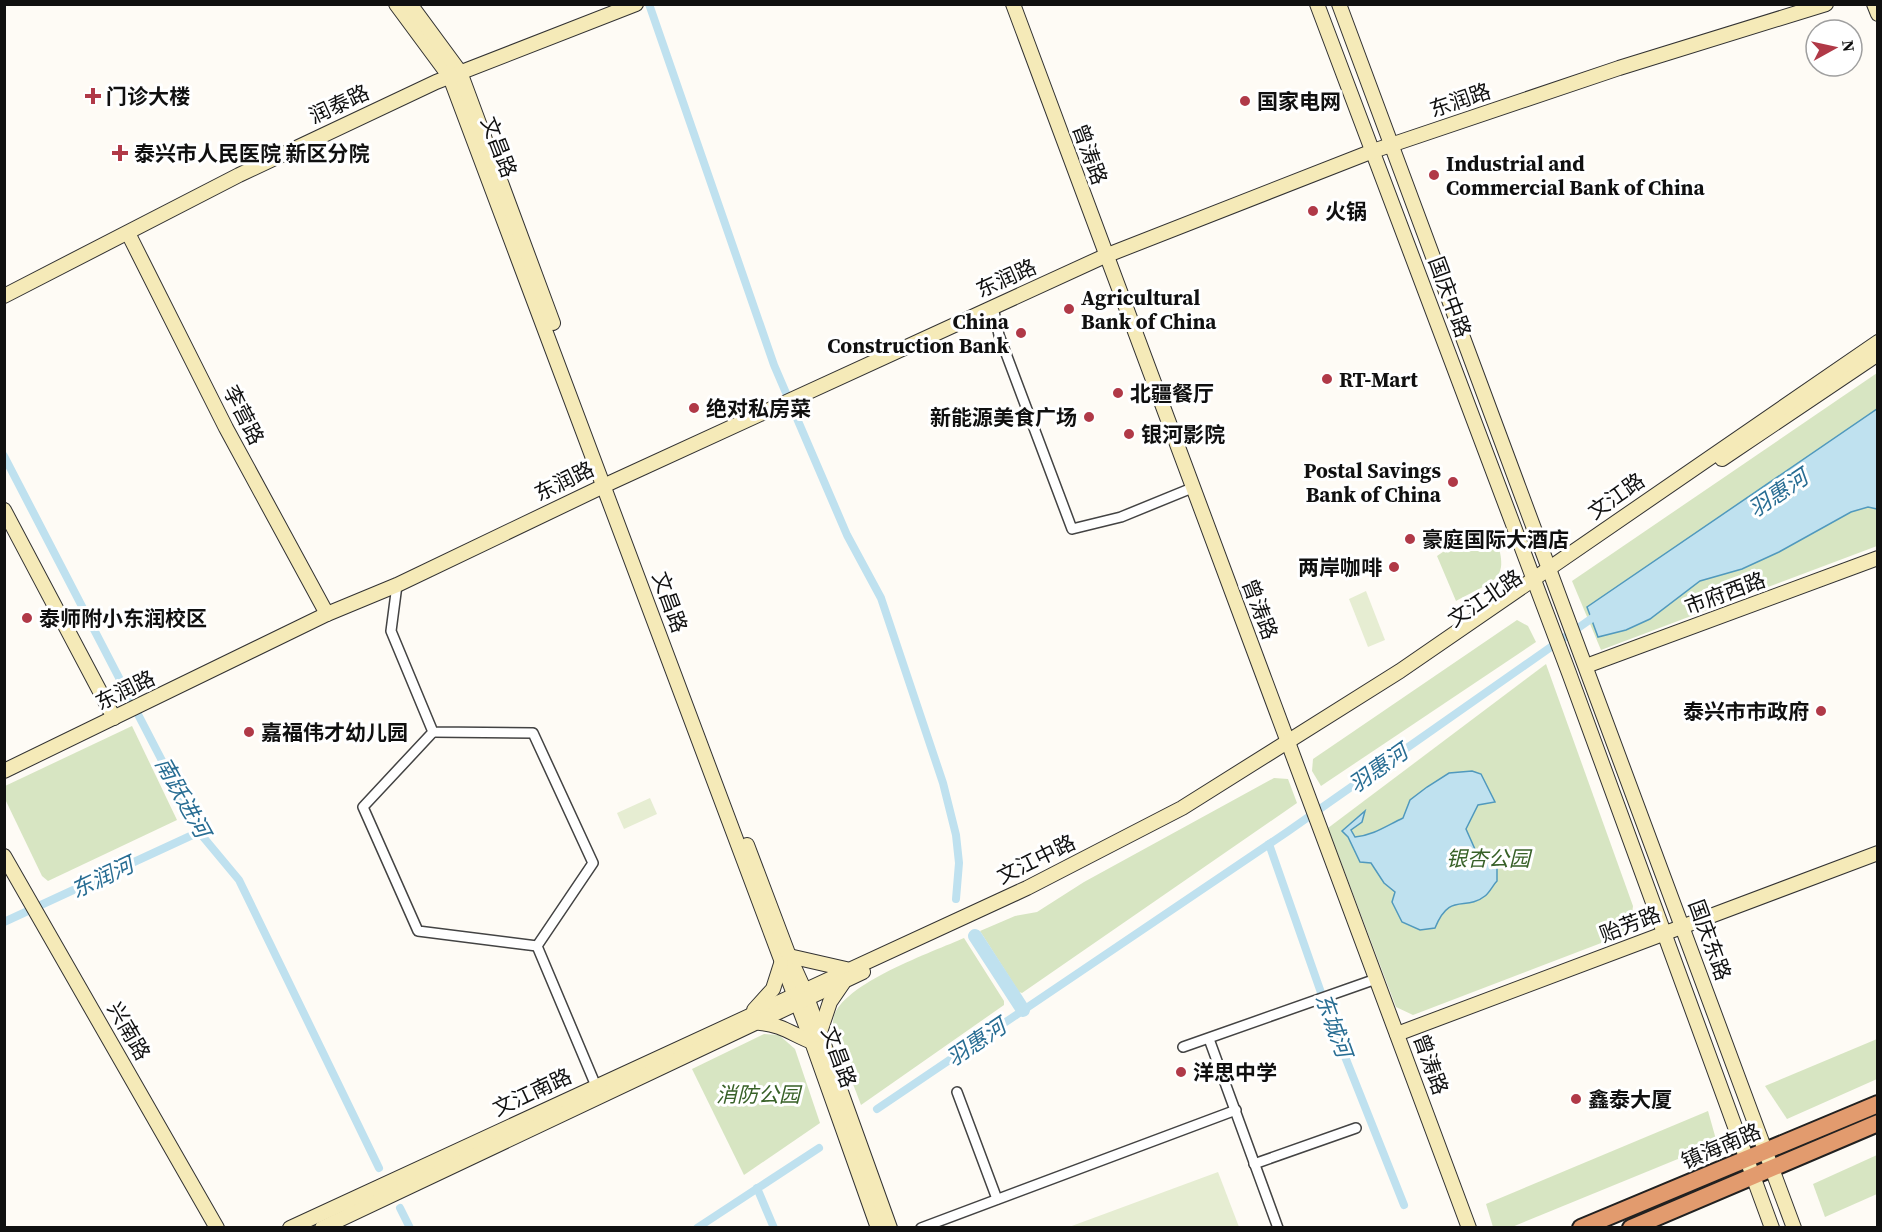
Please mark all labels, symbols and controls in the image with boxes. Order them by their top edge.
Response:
north arrow [1804,18,1864,78]
text: N [1837,39,1861,54]
street label: 东润路 [1425,76,1495,124]
street label: 润泰路 [304,78,374,130]
place label: 门诊大楼 [106,82,190,111]
marker: 门诊大楼 [84,87,102,105]
place label: 国家电网 [1257,87,1341,116]
marker: 国家电网 [1238,94,1252,108]
street label: 文昌路 [474,112,524,182]
street label: 曾涛路 [1066,119,1114,189]
place label: 泰兴市人民医院 新区分院 [134,139,370,168]
marker: 泰兴市人民医院 新区分院 [111,144,129,162]
place label: Industrial and Commercial Bank of China [1446,149,1705,202]
marker: Industrial and Commercial Bank of China [1427,168,1441,182]
place label: 火锅 [1325,197,1367,226]
marker: 火锅 [1306,204,1320,218]
street label: 东润路 [971,252,1041,304]
street label: 国庆中路 [1422,253,1478,341]
place label: Agricultural Bank of China [1081,283,1217,336]
marker: Agricultural Bank of China [1062,302,1076,316]
place label: China Construction Bank [827,307,1010,360]
marker: China Construction Bank [1014,326,1028,340]
place label: RT-Mart [1339,365,1418,394]
marker: RT-Mart [1320,372,1334,386]
place label: 北疆餐厅 [1130,379,1214,408]
street label: 李营路 [217,380,271,450]
marker: 北疆餐厅 [1111,386,1125,400]
place label: 绝对私房菜 [706,394,811,423]
marker: 绝对私房菜 [687,401,701,415]
place label: 新能源美食广场 [930,403,1077,432]
marker: 新能源美食广场 [1082,410,1096,424]
place label: 银河影院 [1141,420,1225,449]
marker: 银河影院 [1122,427,1136,441]
street label: 东润路 [529,454,599,508]
place label: Postal Savings Bank of China [1304,456,1442,509]
water label: 羽惠河 [1742,460,1817,524]
street label: 文江路 [1582,466,1650,526]
marker: Postal Savings Bank of China [1446,475,1460,489]
place label: 豪庭国际大酒店 [1422,525,1569,554]
marker: 豪庭国际大酒店 [1403,532,1417,546]
place label: 两岸咖啡 [1298,553,1382,582]
marker: 两岸咖啡 [1387,560,1401,574]
street label: 文江北路 [1442,562,1528,634]
street label: 市府西路 [1681,565,1769,621]
street label: 文昌路 [646,567,694,637]
street label: 曾涛路 [1235,574,1285,644]
place label: 泰师附小东润校区 [39,604,207,633]
marker: 泰师附小东润校区 [20,611,34,625]
street label: 东润路 [90,663,160,717]
place label: 泰兴市市政府 [1683,697,1809,726]
marker: 泰兴市市政府 [1814,704,1828,718]
place label: 嘉福伟才幼儿园 [261,718,408,747]
marker: 嘉福伟才幼儿园 [242,725,256,739]
water label: 羽惠河 [1342,734,1417,799]
water label: 南跃进河 [149,751,219,846]
street label: 文江中路 [992,828,1080,890]
park label: 银杏公园 [1446,844,1533,873]
water label: 东润河 [66,848,142,905]
street label: 国庆东路 [1682,896,1738,984]
street label: 贻芳路 [1595,899,1665,949]
water label: 东城河 [1309,989,1361,1065]
street label: 兴南路 [101,996,157,1066]
water label: 羽惠河 [940,1009,1015,1073]
street label: 文昌路 [815,1022,863,1092]
street label: 曾涛路 [1407,1029,1455,1099]
place label: 洋思中学 [1193,1058,1277,1087]
street label: 文江南路 [488,1061,576,1123]
marker: 洋思中学 [1174,1065,1188,1079]
park label: 消防公园 [716,1080,803,1109]
place label: 鑫泰大厦 [1588,1085,1672,1114]
marker: 鑫泰大厦 [1569,1092,1583,1106]
street label: 镇海南路 [1677,1116,1765,1176]

